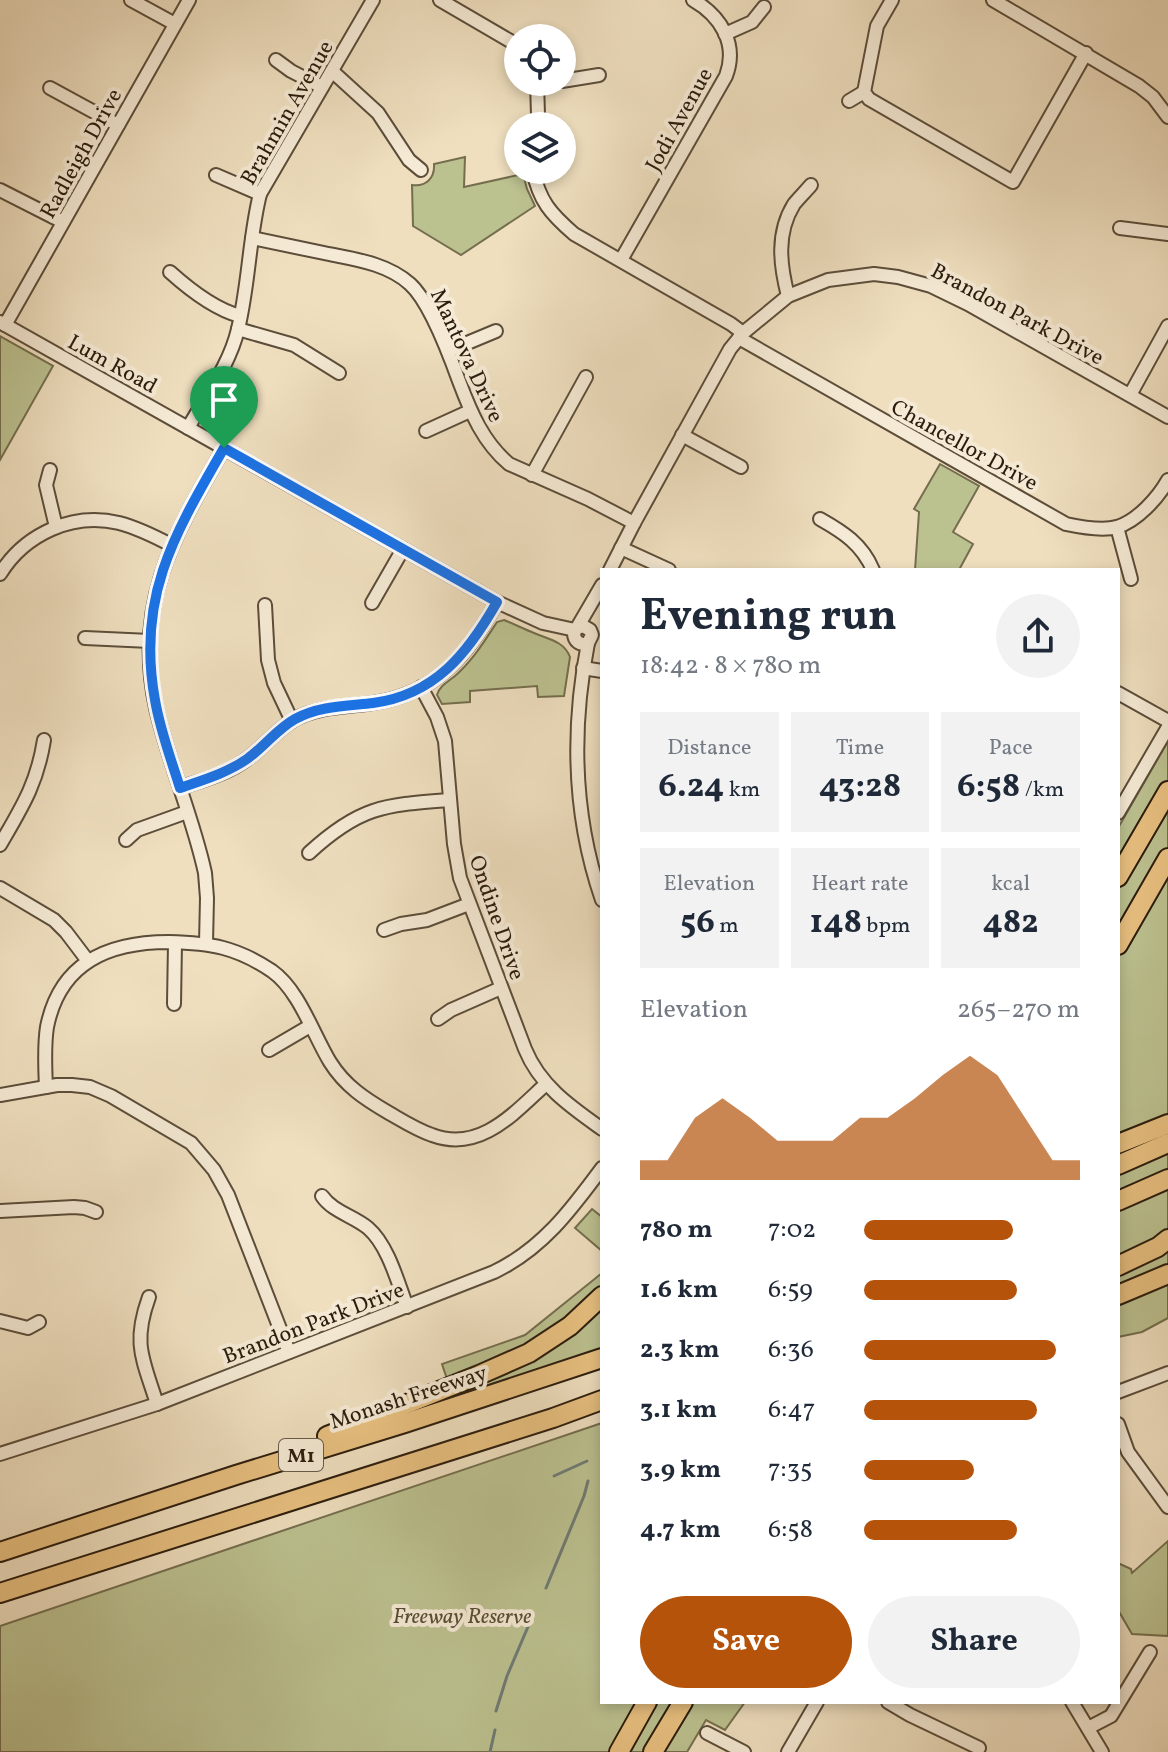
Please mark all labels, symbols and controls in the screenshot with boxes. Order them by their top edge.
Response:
map controls [504,24,576,184]
button: locate [504,24,576,96]
street label: Brahmin Avenue [234,35,342,191]
street label: Jodi Avenue [639,63,721,178]
street label: Radleigh Drive [34,83,131,225]
button: layers [504,112,576,184]
street label: Brandon Park Drive [925,257,1109,374]
street label: Mantova Drive [421,284,510,428]
street label: Lum Road [61,328,162,403]
pin [190,366,258,448]
icon: arrive [202,378,246,422]
street label: Chancellor Drive [885,393,1043,500]
text: Evening run [640,587,897,648]
button: share [996,594,1080,678]
text: 18:42 · 8 × 780 m [640,648,821,684]
text: Distance [667,733,751,764]
text: Time [836,733,884,764]
text: Pace [989,733,1033,764]
text: 6.24 [658,764,724,811]
text: 43:28 [819,764,901,811]
text: 6:58 [957,764,1020,811]
text: km [724,775,760,806]
text: /km [1020,775,1064,806]
street label: Ondine Drive [460,851,531,984]
text: Elevation [664,869,755,900]
text: Heart rate [811,869,909,900]
text: kcal [991,869,1030,900]
text: 56 [680,900,715,947]
text: 148 [809,900,862,947]
text: 482 [983,900,1039,947]
text: m [715,911,739,942]
text: bpm [862,911,910,942]
text: Elevation [640,992,748,1028]
text: 265–270 m [957,992,1080,1028]
text: 780 m [640,1212,713,1248]
text: 7:02 [768,1212,816,1248]
text: 1.6 km [640,1272,718,1308]
text: 6:59 [768,1272,813,1308]
street label: Brandon Park Drive [219,1276,409,1373]
text: 2.3 km [640,1332,720,1368]
text: 6:36 [768,1332,814,1368]
street label: Monash Freeway [326,1358,491,1438]
text: 3.1 km [640,1392,717,1428]
text: 6:47 [768,1392,815,1428]
road number: M1 [279,1439,323,1471]
text: 3.9 km [640,1452,721,1488]
text: 7:35 [768,1452,813,1488]
text: 4.7 km [640,1512,721,1548]
text: 6:58 [768,1512,813,1548]
button: Save [640,1596,852,1688]
button: Share [868,1596,1080,1688]
park label: Freeway Reserve [393,1602,531,1633]

